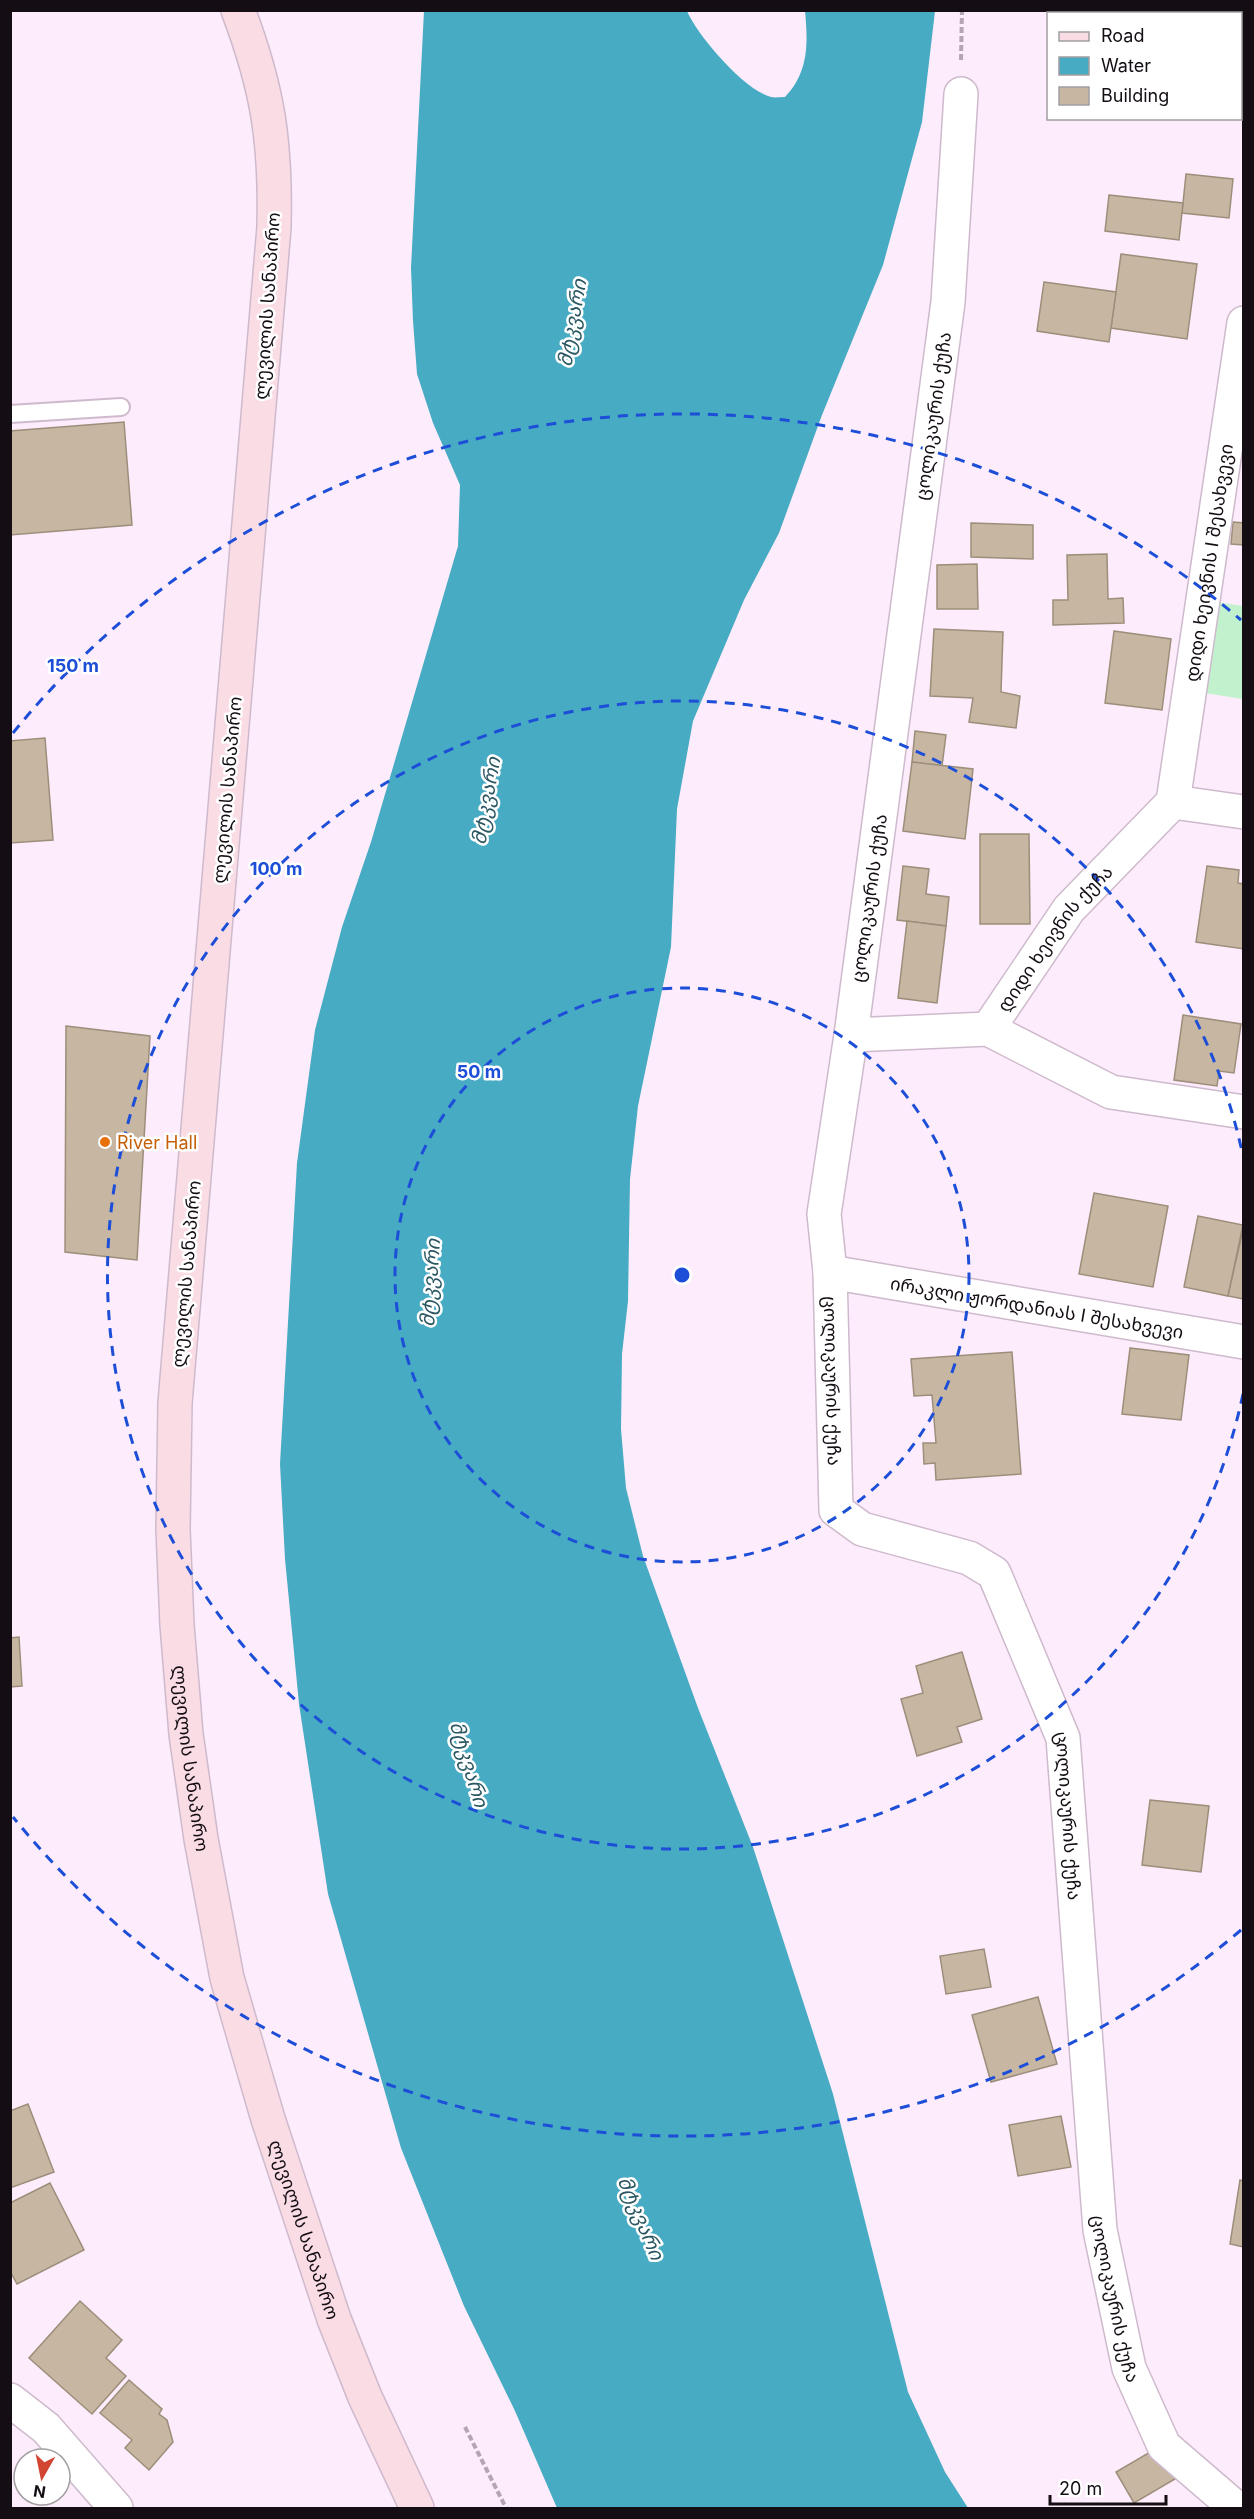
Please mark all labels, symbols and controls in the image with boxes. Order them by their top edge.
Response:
legend [1047,12,1242,120]
text: Road [1101,25,1144,46]
text: Water [1101,55,1151,76]
text: Building [1101,85,1169,106]
street label: ლევილის სანაპირო [250,212,285,400]
water label: მტკვარი [553,276,592,369]
street label: ცოლიკაურის ქუჩა [911,331,956,502]
street label: დიდი ხეივნის I შესახვევი [1180,442,1236,683]
text: 150 m [47,655,99,676]
street label: ლევილის სანაპირო [208,696,247,884]
water label: მტკვარი [467,754,506,847]
street label: ცოლიკაურის ქუჩა [847,813,892,984]
text: 100 m [250,858,302,879]
street label: დიდი ხეივნის ქუჩა [993,861,1116,1016]
text: 50 m [457,1061,501,1082]
place label: River Hall [117,1132,197,1153]
marker: River Hall [98,1135,112,1149]
street label: ლევილის სანაპირო [167,1180,206,1368]
water label: მტკვარი [415,1237,445,1328]
centre of rings [672,1265,692,1285]
street label: ირაკლი ჟორდანიას I შესახვევი [889,1272,1185,1342]
street label: ცოლიკაურის ქუჩა [819,1296,845,1466]
street label: ლევილის სანაპირო [169,1664,214,1853]
water label: მტკვარი [445,1718,494,1811]
street label: ცოლიკაურის ქუჩა [1050,1727,1086,1901]
street label: ლევილის სანაპირო [264,2137,344,2322]
water label: მტკვარი [613,2173,670,2265]
street label: ცოლიკაურის ქუჩა [1087,2215,1144,2385]
north arrow [12,2447,72,2507]
scale bar [1050,2468,1166,2506]
text: 20 m [1059,2478,1102,2499]
text: N [32,2481,47,2503]

